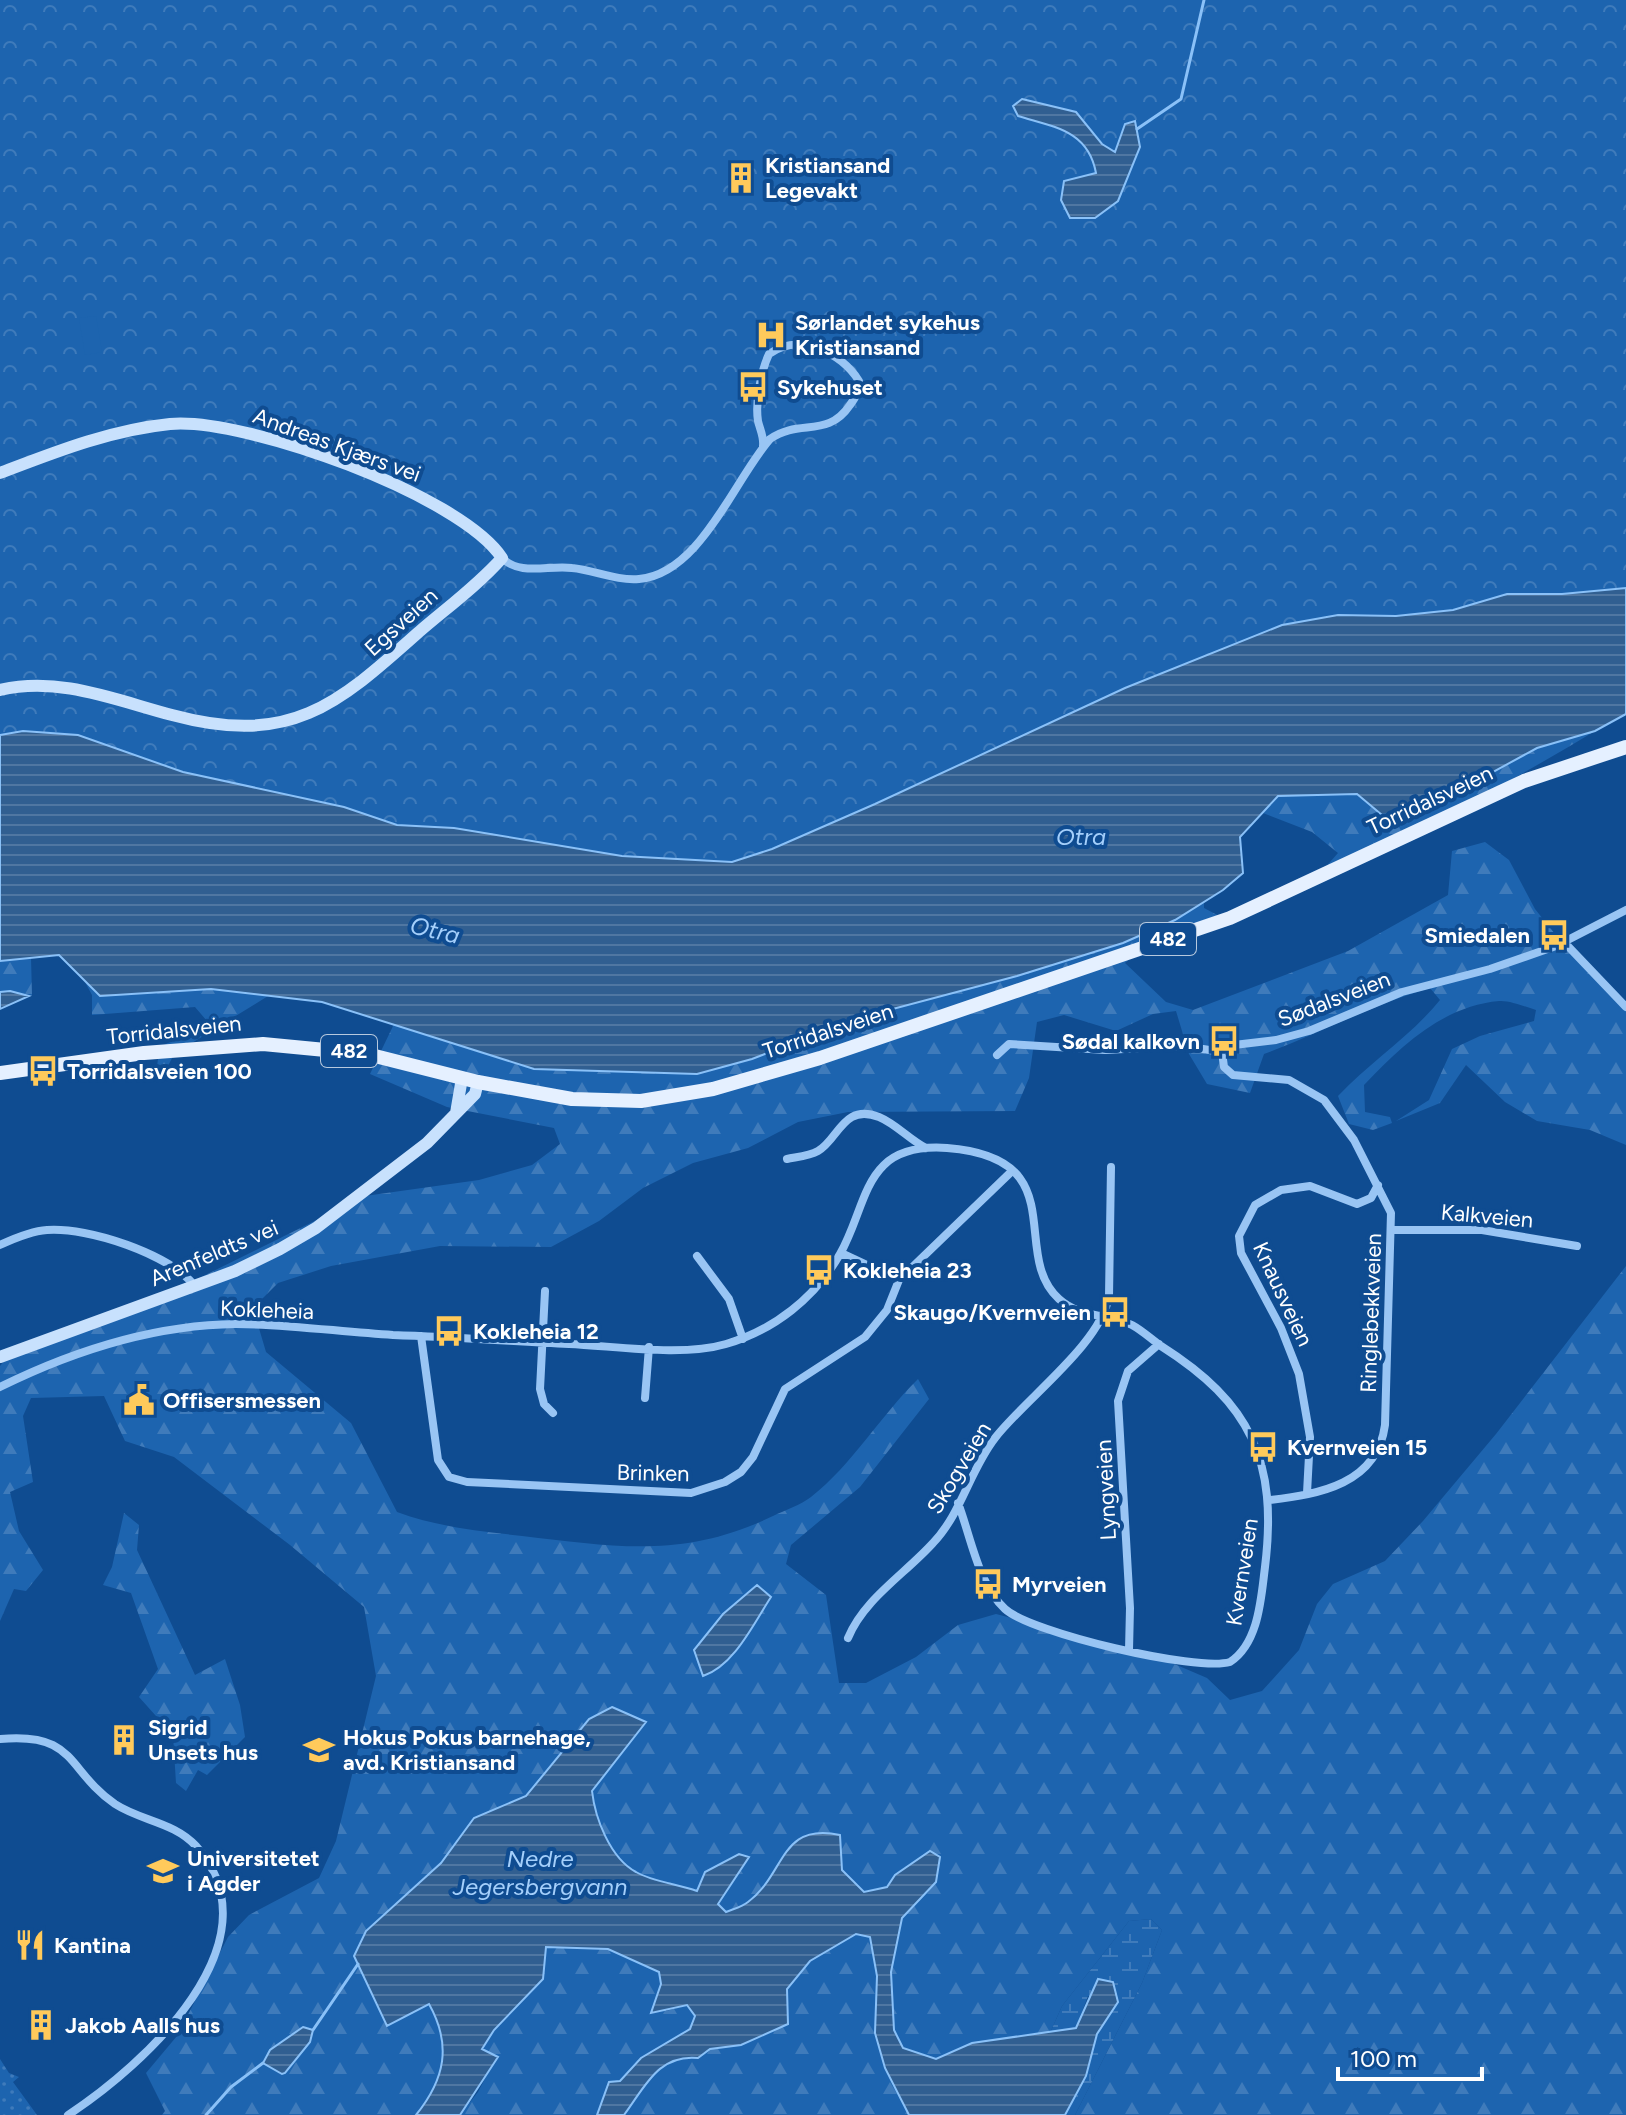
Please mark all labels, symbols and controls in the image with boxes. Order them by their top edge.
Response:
place label: Kristiansand Legevakt [765,152,890,204]
building icon: Kristiansand Legevakt [724,161,758,195]
place label: Sørlandet sykehus Kristiansand [795,309,980,361]
hospital icon: Sørlandet sykehus Kristiansand [754,318,788,352]
bus stop icon: Sykehuset [736,370,770,404]
place label: Sykehuset [777,374,883,401]
street label: Andreas Kjærs vei [249,402,425,488]
street label: Egsveien [359,582,443,662]
street label: Torridalsveien [1363,759,1497,841]
water label: Otra [1056,822,1106,851]
water label: Otra [407,910,463,950]
bus stop icon: Smiedalen [1537,918,1571,952]
place label: Smiedalen [1425,922,1530,949]
road number: 482 [1140,923,1196,955]
street label: Sødalsveien [1274,965,1394,1033]
street label: Torridalsveien [759,997,897,1065]
street label: Torridalsveien [105,1010,243,1050]
bus stop icon: Sødal kalkovn [1207,1024,1241,1058]
place label: Sødal kalkovn [1062,1028,1200,1055]
road number: 482 [321,1035,377,1067]
bus stop icon: Torridalsveien 100 [26,1054,60,1088]
place label: Torridalsveien 100 [67,1058,252,1085]
street label: Kalkveien [1440,1199,1534,1233]
street label: Arenfeldts vei [146,1214,282,1292]
street label: Ringlebekkveien [1355,1233,1387,1393]
street label: Knausveien [1247,1238,1319,1350]
bus stop icon: Kokleheia 23 [802,1253,836,1287]
place label: Kokleheia 23 [843,1257,972,1284]
street label: Kokleheia [219,1295,315,1325]
bus stop icon: Skaugo/Kvernveien [1098,1295,1132,1329]
place label: Skaugo/Kvernveien [894,1299,1091,1326]
bus stop icon: Kokleheia 12 [432,1314,466,1348]
place label: Kokleheia 12 [473,1318,599,1345]
public building icon: Offisersmessen [122,1383,156,1417]
place label: Offisersmessen [163,1387,321,1414]
street label: Skogveien [921,1417,997,1519]
bus stop icon: Kvernveien 15 [1246,1430,1280,1464]
place label: Kvernveien 15 [1287,1434,1427,1461]
street label: Lyngveien [1090,1439,1122,1541]
street label: Brinken [616,1459,690,1487]
street label: Kvernveien [1220,1516,1264,1628]
bus stop icon: Myrveien [971,1567,1005,1601]
place label: Myrveien [1012,1571,1106,1598]
place label: Sigrid Unsets hus [148,1714,258,1766]
building icon: Sigrid Unsets hus [107,1723,141,1757]
place label: Hokus Pokus barnehage, avd. Kristiansand [343,1724,591,1776]
school or university icon: Hokus Pokus barnehage, avd. Kristiansand [302,1733,336,1767]
water label: Nedre Jegersbergvann [452,1844,627,1901]
place label: Universitetet i Agder [187,1845,320,1897]
school or university icon: Universitetet i Agder [146,1854,180,1888]
restaurant icon: Kantina [13,1928,47,1962]
place label: Kantina [54,1932,131,1959]
building icon: Jakob Aalls hus [24,2008,58,2042]
place label: Jakob Aalls hus [65,2012,220,2039]
scale bar [1338,2031,1482,2081]
text: 100 m [1350,2044,1417,2073]

